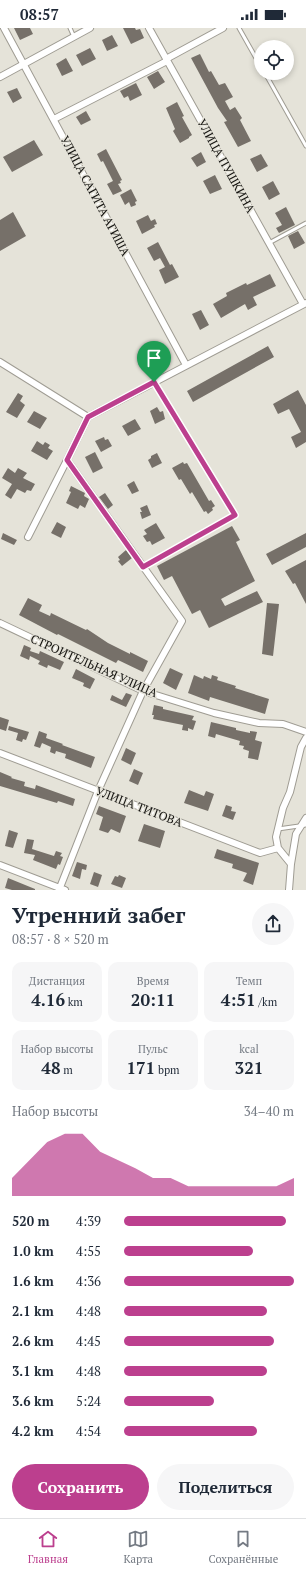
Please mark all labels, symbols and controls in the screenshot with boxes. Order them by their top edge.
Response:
text: 08:57 [20,4,59,24]
map controls [254,40,294,80]
button: locate [254,40,294,80]
street label: УЛИЦА ПУШКИНА [194,116,259,216]
street label: УЛИЦА САГИТА АГИША [57,133,134,259]
pin [137,341,171,382]
icon: arrive [143,347,165,369]
street label: СТРОИТЕЛЬНАЯ УЛИЦА [28,631,161,701]
street label: УЛИЦА ТИТОВА [94,783,185,830]
text: Утренний забег [12,900,186,929]
button: share [252,903,294,945]
text: 08:57 · 8 × 520 m [12,930,109,948]
text: Дистанция [29,974,85,988]
text: Время [137,974,169,988]
text: Темп [236,974,262,988]
text: 4.16 [31,988,65,1011]
text: 20:11 [131,988,175,1011]
text: 4:51 [221,988,256,1011]
text: km [65,995,83,1009]
text: /km [256,995,277,1009]
text: Набор высоты [21,1042,94,1056]
text: Пульс [138,1042,168,1056]
text: kcal [239,1042,259,1056]
text: 48 [41,1056,61,1079]
text: 171 [126,1056,155,1079]
text: 321 [235,1056,263,1079]
text: m [61,1063,73,1077]
text: bpm [155,1063,180,1077]
text: Набор высоты [12,1102,98,1120]
text: 34–40 m [244,1102,294,1120]
text: 520 m [12,1212,50,1230]
text: 4:39 [76,1212,101,1230]
text: 1.0 km [12,1242,54,1260]
text: 4:55 [76,1242,101,1260]
text: 1.6 km [12,1272,54,1290]
text: 4:36 [76,1272,101,1290]
text: 2.1 km [12,1302,54,1320]
text: 4:48 [76,1302,101,1320]
text: 2.6 km [12,1332,54,1350]
text: 4:45 [76,1332,101,1350]
text: 3.1 km [12,1362,54,1380]
text: 4:48 [76,1362,101,1380]
text: 3.6 km [12,1392,54,1410]
text: 5:24 [76,1392,101,1410]
text: 4.2 km [12,1422,54,1440]
text: 4:54 [76,1422,101,1440]
button: Сохранить [12,1464,149,1510]
button: Поделиться [157,1464,294,1510]
tab: Главная [28,1528,68,1566]
tab: Карта [123,1528,153,1566]
tab: Сохранённые [209,1528,278,1566]

